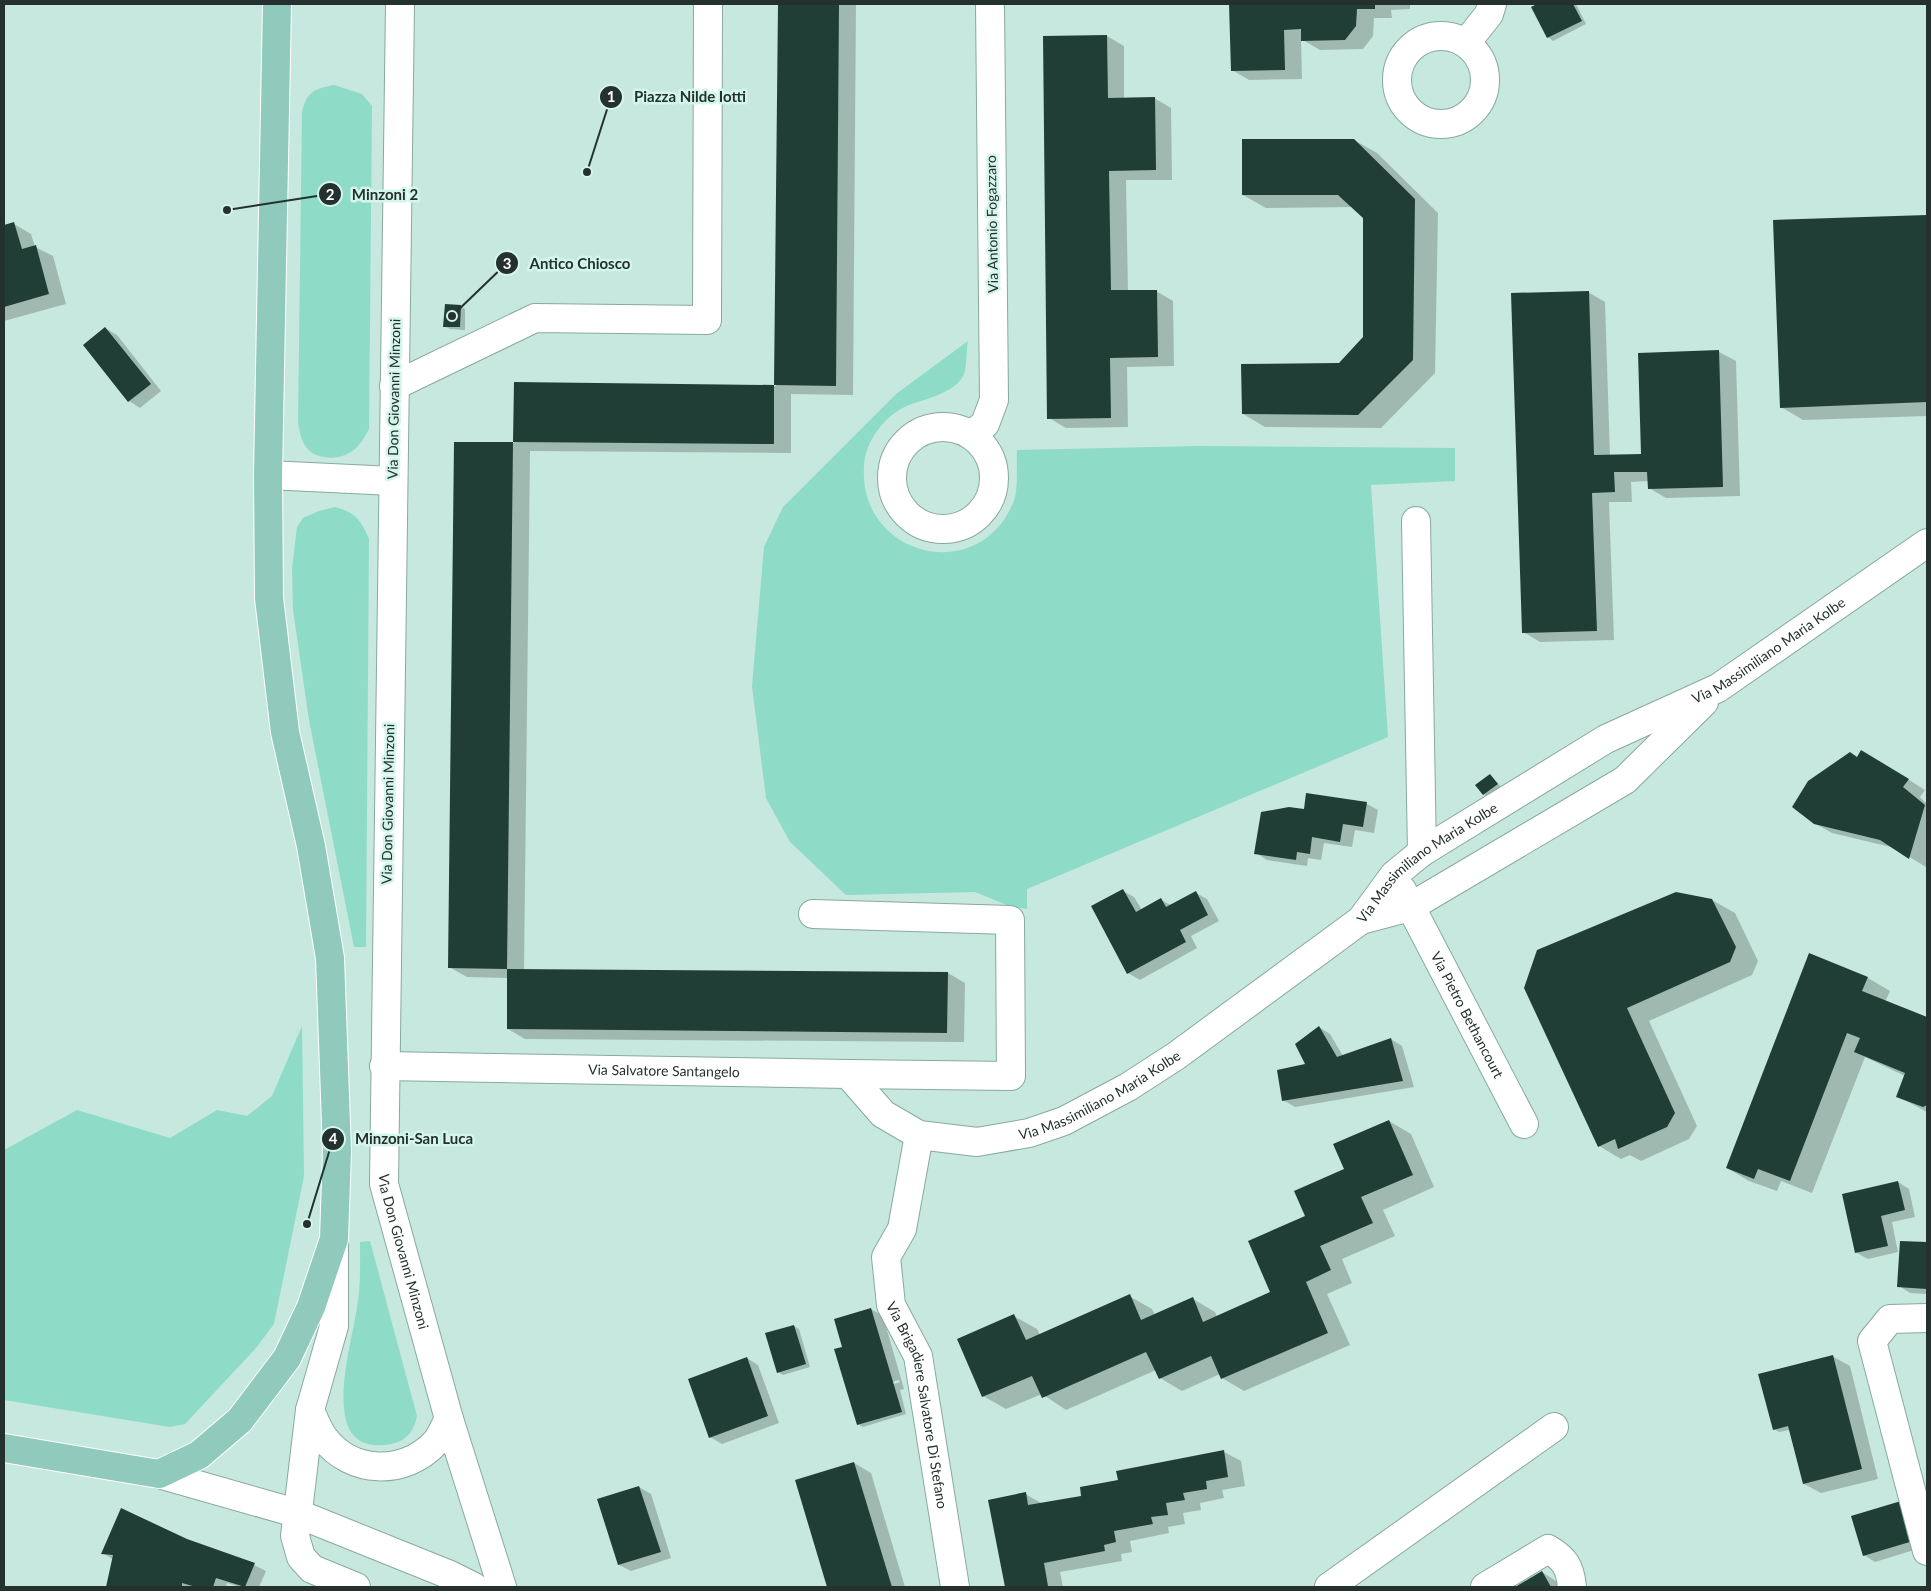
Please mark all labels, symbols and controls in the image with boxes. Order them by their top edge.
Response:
callout: Piazza Nilde Iotti [599,82,756,112]
text: 1 [607,87,615,105]
text: Piazza Nilde Iotti [634,87,746,105]
street label: Via Antonio Fogazzaro [982,155,1001,293]
callout: Minzoni 2 [317,179,428,209]
text: 2 [326,185,335,203]
text: Minzoni 2 [352,185,418,203]
callout: Antico Chiosco [495,248,640,278]
text: 3 [503,254,511,272]
text: Antico Chiosco [529,254,631,272]
street label: Via Don Giovanni Minzoni [384,319,403,479]
street label: Via Massimiliano Maria Kolbe [1689,593,1848,707]
street label: Via Don Giovanni Minzoni [378,724,397,884]
street label: Via Massimiliano Maria Kolbe [1353,799,1500,926]
street label: Via Pietro Bethancourt [1428,949,1508,1081]
street label: Via Massimiliano Maria Kolbe [1017,1046,1183,1143]
street label: Via Salvatore Santangelo [588,1061,740,1080]
callout: Minzoni-San Luca [320,1124,483,1154]
text: 4 [329,1129,338,1147]
text: Minzoni-San Luca [355,1129,473,1147]
street label: Via Don Giovanni Minzoni [376,1173,433,1331]
street label: Via Brigadiere Salvatore Di Stefano [883,1299,951,1510]

